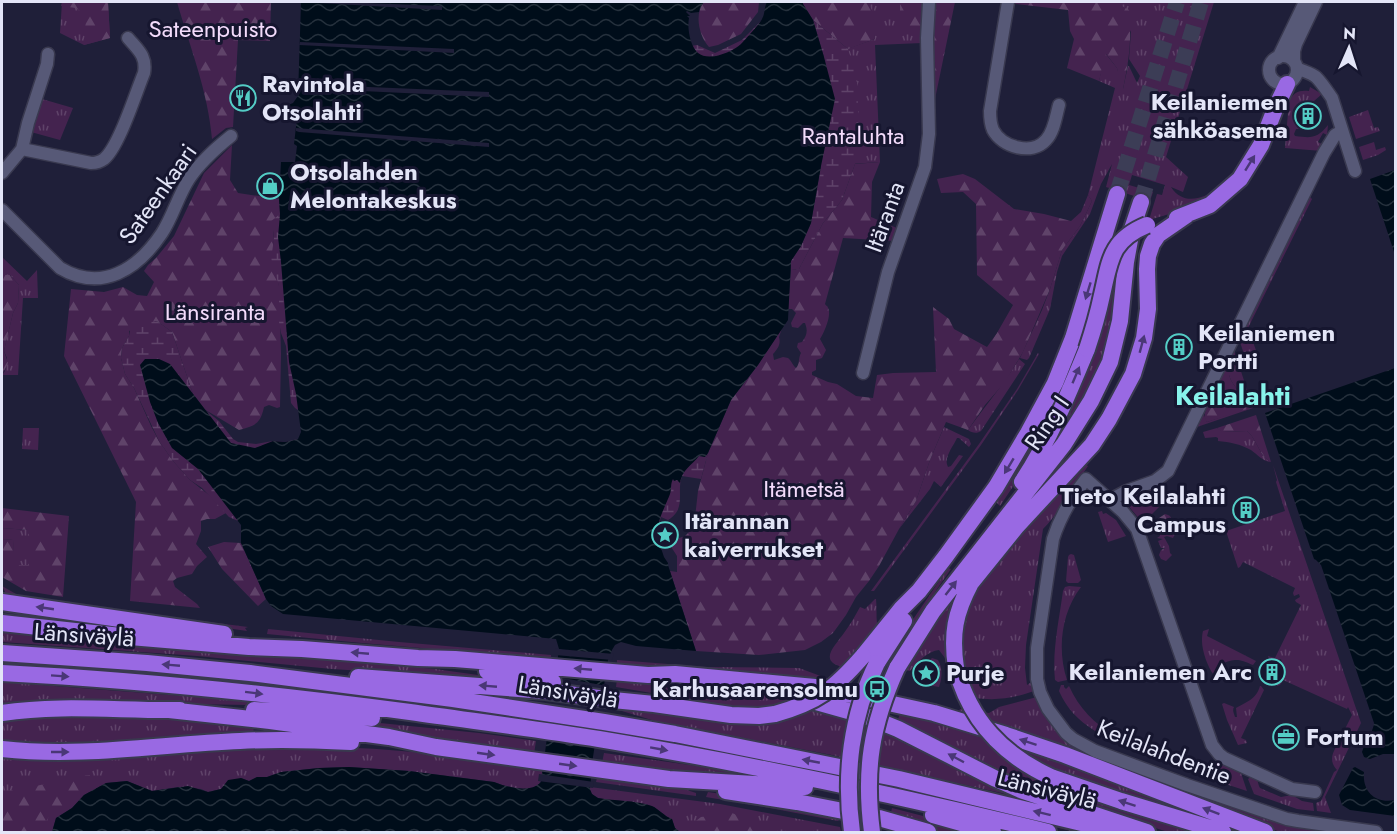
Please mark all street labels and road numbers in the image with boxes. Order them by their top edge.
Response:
street label: Sateenkaari [110,136,205,251]
street label: Itäranta [856,177,913,257]
street label: Ring I [1016,388,1078,457]
street label: Länsiväylä [33,614,136,655]
street label: Länsiväylä [516,666,621,717]
street label: Keilalahdentie [1092,710,1236,793]
street label: Länsiväylä [994,759,1100,818]

